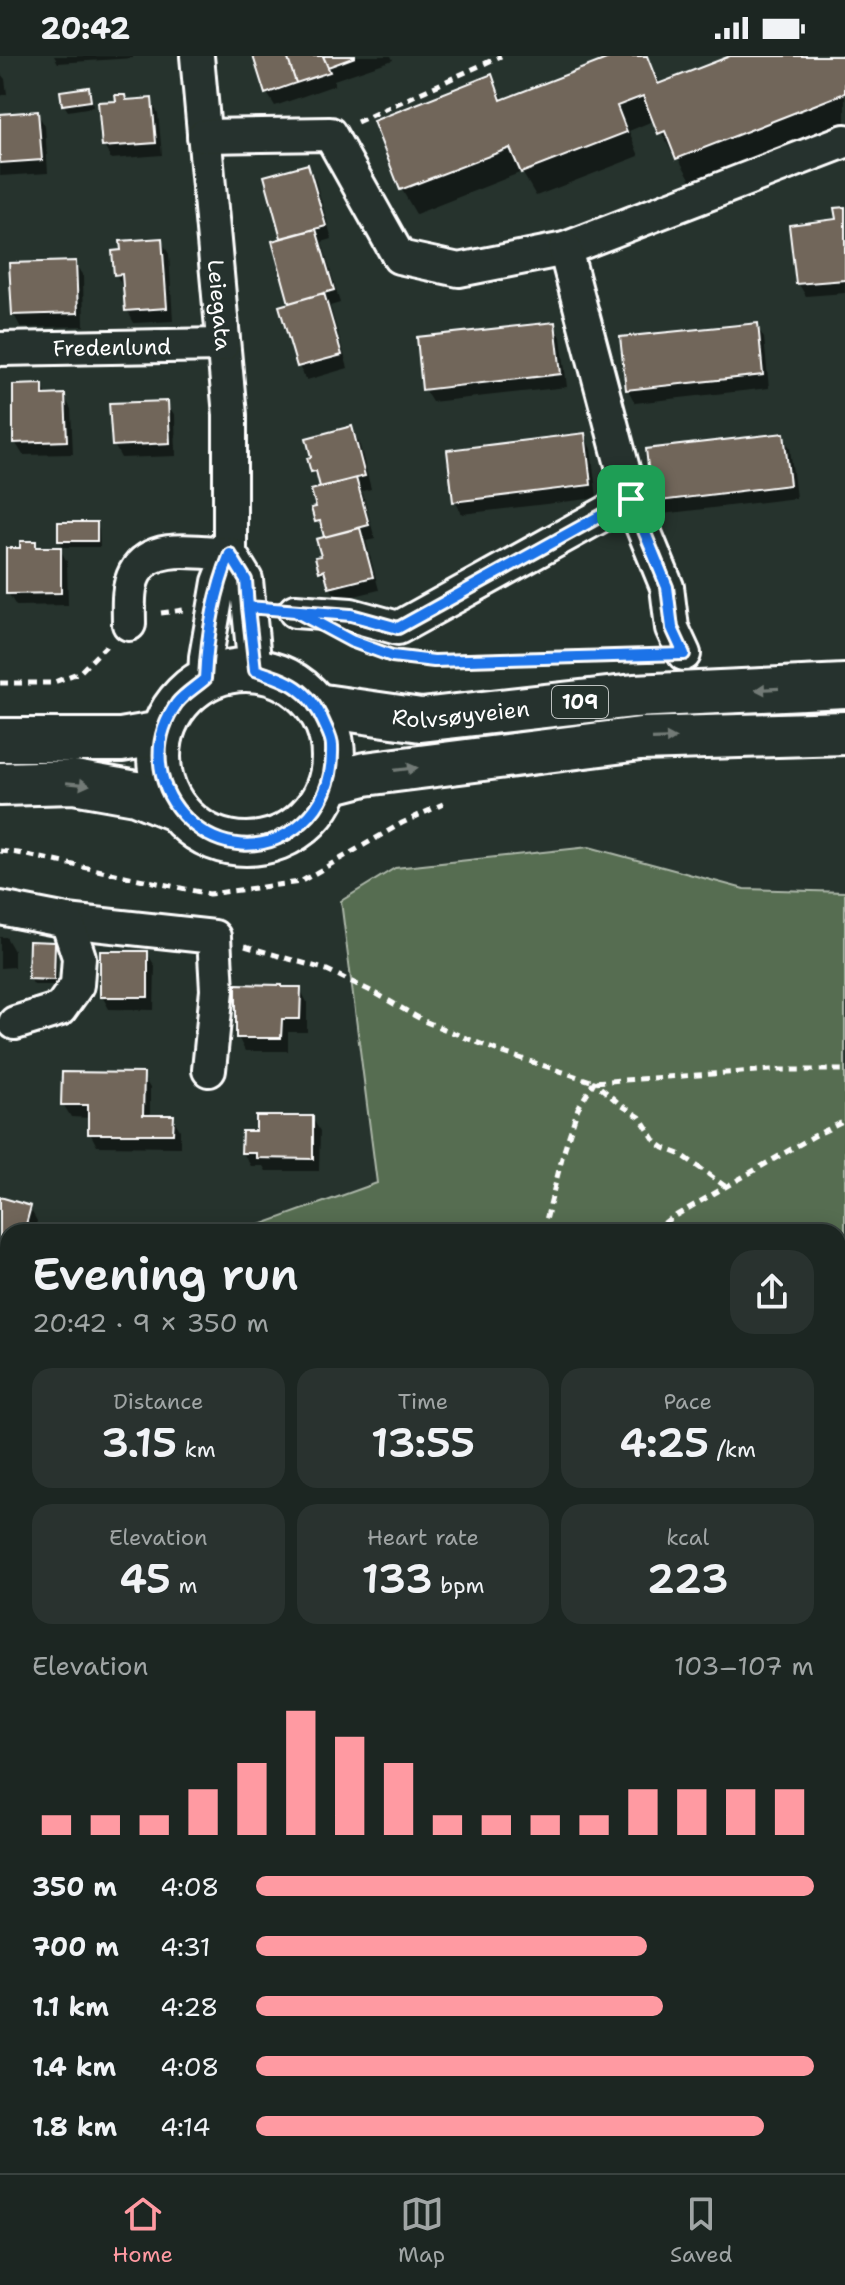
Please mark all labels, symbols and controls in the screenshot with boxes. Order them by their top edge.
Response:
text: 20:42 [40,8,130,49]
street label: Leiegata [201,258,238,352]
street label: Fredenlund [53,332,171,363]
pin [597,465,665,533]
icon: arrive [609,477,653,521]
one-way arrow [754,683,779,696]
road number: 109 [552,686,608,718]
street label: Rolvsøyveien [390,694,531,735]
one-way arrow [652,732,677,745]
one-way arrow [394,762,419,775]
one-way arrow [66,777,91,790]
text: Evening run [32,1245,299,1304]
button: share [730,1250,814,1334]
text: 20:42 · 9 × 350 m [32,1305,269,1340]
text: Distance [113,1387,203,1416]
text: Time [398,1387,448,1416]
text: Pace [663,1387,712,1416]
text: 3.15 [101,1416,177,1470]
text: 13:55 [371,1416,475,1470]
text: 4:25 [619,1416,709,1470]
text: km [177,1435,216,1464]
text: /km [709,1435,756,1464]
text: Elevation [109,1523,208,1552]
text: Heart rate [367,1523,479,1552]
text: kcal [666,1523,709,1552]
text: 45 [119,1552,171,1606]
text: 133 [362,1552,433,1606]
text: 223 [647,1552,729,1606]
text: m [171,1571,197,1600]
text: bpm [433,1571,484,1600]
text: Elevation [32,1648,148,1683]
text: 103–107 m [674,1648,814,1683]
text: 350 m [32,1869,117,1904]
text: 4:08 [160,1869,219,1904]
text: 700 m [32,1929,119,1964]
text: 4:31 [160,1929,211,1964]
text: 1.1 km [32,1989,109,2024]
text: 4:28 [160,1989,219,2024]
text: 1.4 km [32,2049,116,2084]
text: 4:08 [160,2049,219,2084]
text: 1.8 km [32,2109,117,2144]
text: 4:14 [160,2109,210,2144]
tab: Home [112,2192,173,2269]
tab: Map [398,2192,445,2269]
tab: Saved [670,2192,733,2269]

